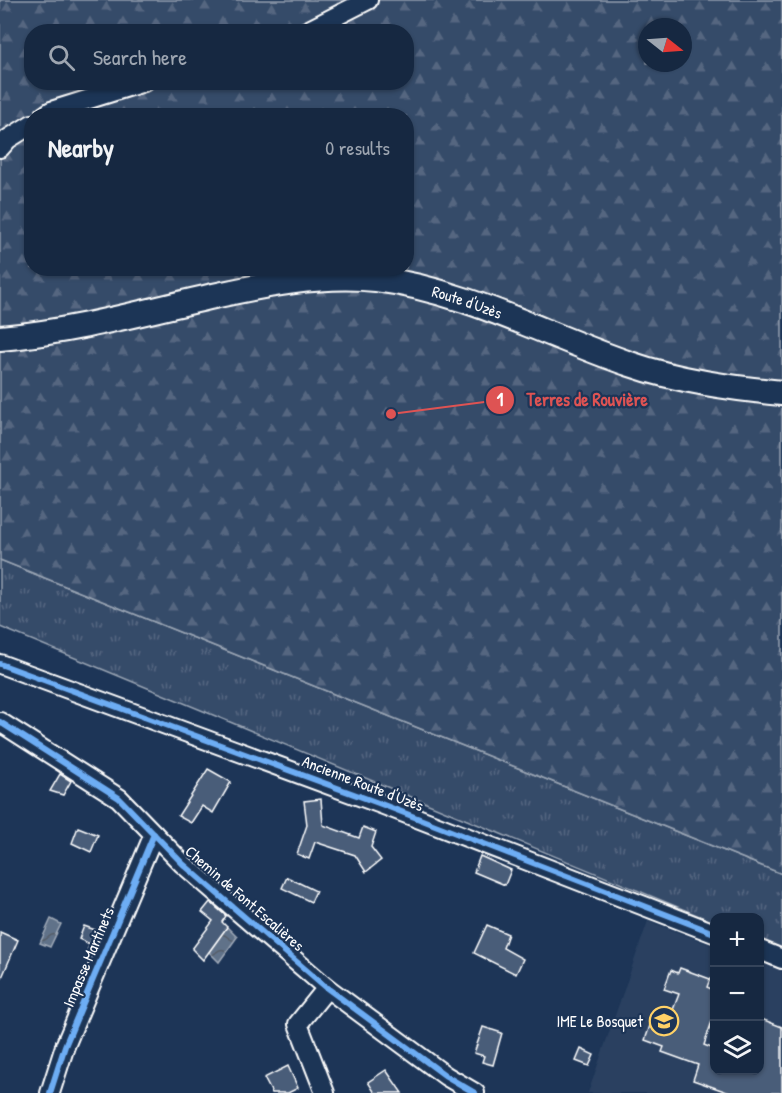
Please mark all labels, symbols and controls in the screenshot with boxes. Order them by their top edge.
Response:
north arrow [638,18,692,72]
search box [24,24,414,90]
icon: search [45,41,78,74]
text: Search here [93,42,187,72]
text: Nearby [48,130,114,165]
text: 0 results [325,134,390,161]
street label: Route d'Uzès [430,280,505,324]
callout: Terres de Rouvière [485,382,660,418]
text: 1 [497,387,504,412]
text: Terres de Rouvière [525,387,648,412]
street label: Ancienne Route d'Uzès [299,750,427,816]
street label: Chemin de Font Escalières [181,840,309,956]
street label: Impasse Martinets [57,904,119,1010]
map controls [710,913,764,1075]
button: + [710,913,764,967]
button: − [710,967,764,1021]
school or university icon: IME Le Bosquet [648,1005,680,1037]
place label: IME Le Bosquet [557,1010,643,1032]
button: layers [710,1021,764,1075]

